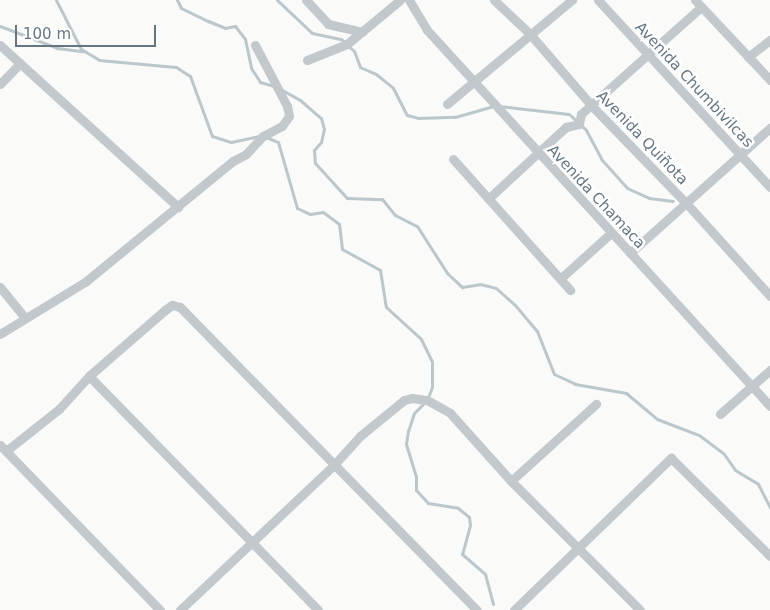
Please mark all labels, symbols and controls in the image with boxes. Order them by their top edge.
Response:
scale bar [18,15,159,47]
street label: Avenida Chumbivilcas [631,19,757,151]
text: 100 m [23,25,71,43]
street label: Avenida Quiñota [592,87,692,189]
street label: Avenida Chamaca [543,141,649,253]

